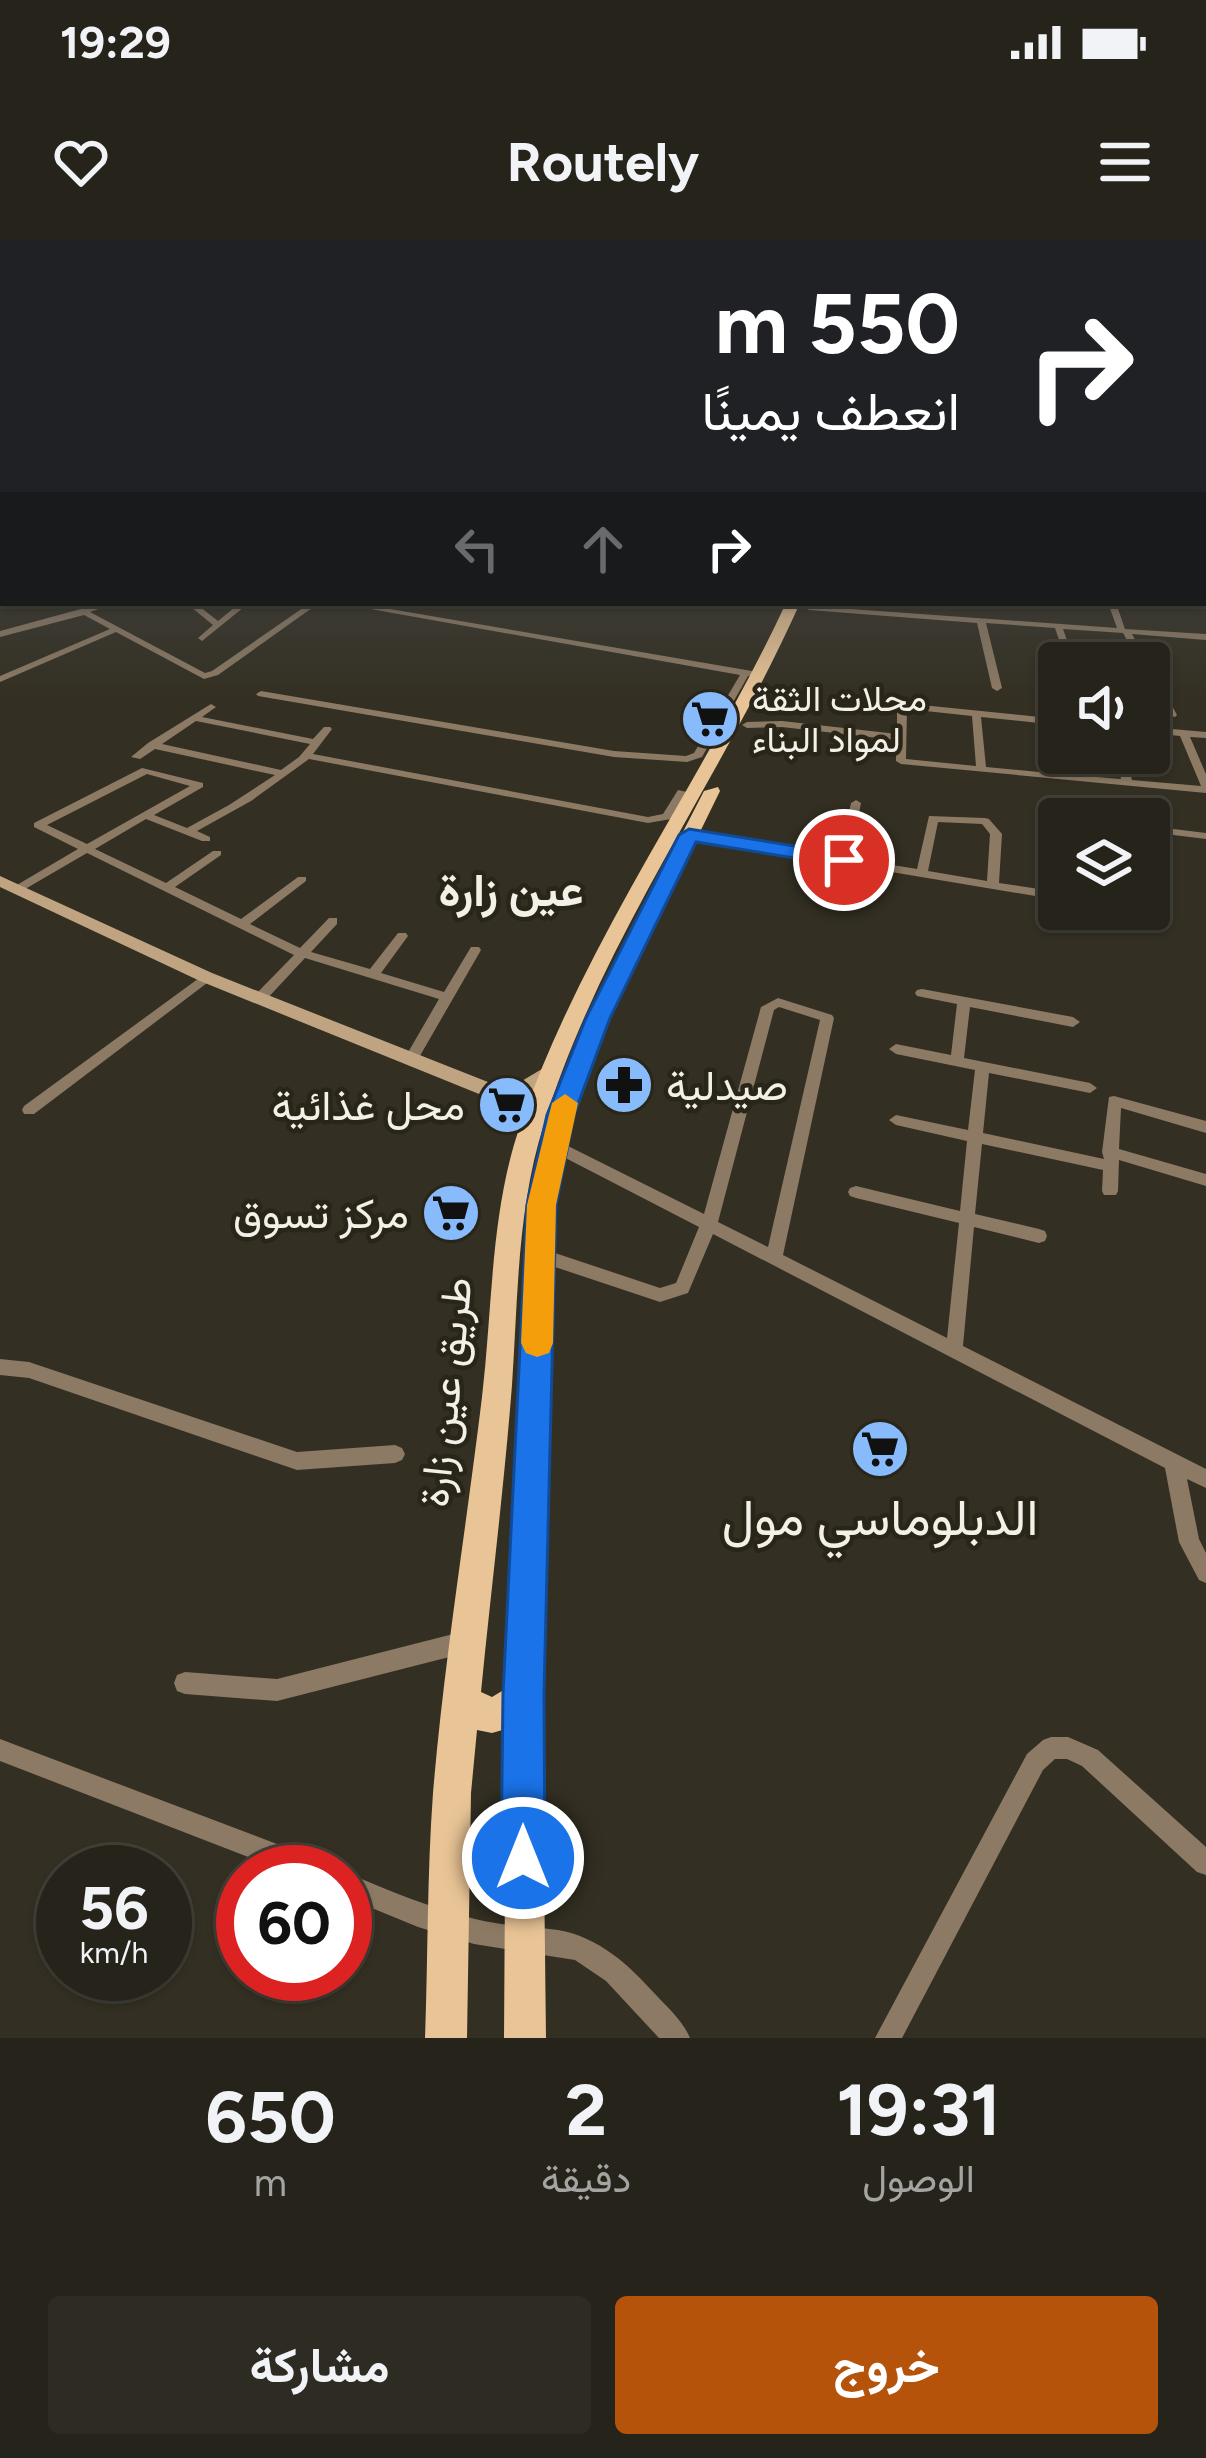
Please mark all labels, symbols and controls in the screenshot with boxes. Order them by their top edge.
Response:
text: 19:29 [60,15,171,69]
icon: heart [48,129,114,195]
icon: menu [1092,129,1158,195]
text: Routely [507,130,699,195]
text: 550 m [715,273,960,374]
icon: right [1002,288,1158,444]
text: انعطف يمينًا [702,379,960,444]
icon: left [444,516,510,582]
icon: ahead [570,516,636,582]
icon: right [696,516,762,582]
map controls [1038,642,1170,930]
button: sound [1038,642,1170,774]
place label: محلات الثقة لمواد البناء [752,677,927,762]
supermarket icon: محلات الثقة لمواد البناء [679,688,741,750]
button: layers [1038,798,1170,930]
pin [793,809,895,911]
icon: arrive [811,827,877,893]
district label: عين زارة [439,863,583,918]
pharmacy icon: صيدلية [593,1054,655,1116]
place label: صيدلية [666,1060,788,1111]
supermarket icon: محل غذائية [476,1074,538,1136]
place label: محل غذائية [272,1080,465,1131]
supermarket icon: مركز تسوق [420,1182,482,1244]
place label: مركز تسوق [233,1188,409,1240]
street label: طريق عين زارة [408,1275,484,1509]
supermarket icon: الدبلوماسي مول [849,1418,911,1480]
place label: الدبلوماسي مول [722,1487,1038,1559]
position arrow [460,1795,586,1921]
speed limit sign: 60 [216,1845,372,2001]
text: 56 [79,1872,149,1944]
text: km/h [80,1934,148,1971]
text: 2 [565,2067,607,2153]
text: 19:31 [836,2067,1001,2153]
text: 650 [205,2074,336,2160]
text: دقيقة [541,2155,631,2202]
text: الوصول [862,2155,975,2202]
text: m [254,2159,287,2206]
button: مشاركة [48,2296,591,2434]
button: خروج [615,2296,1158,2434]

